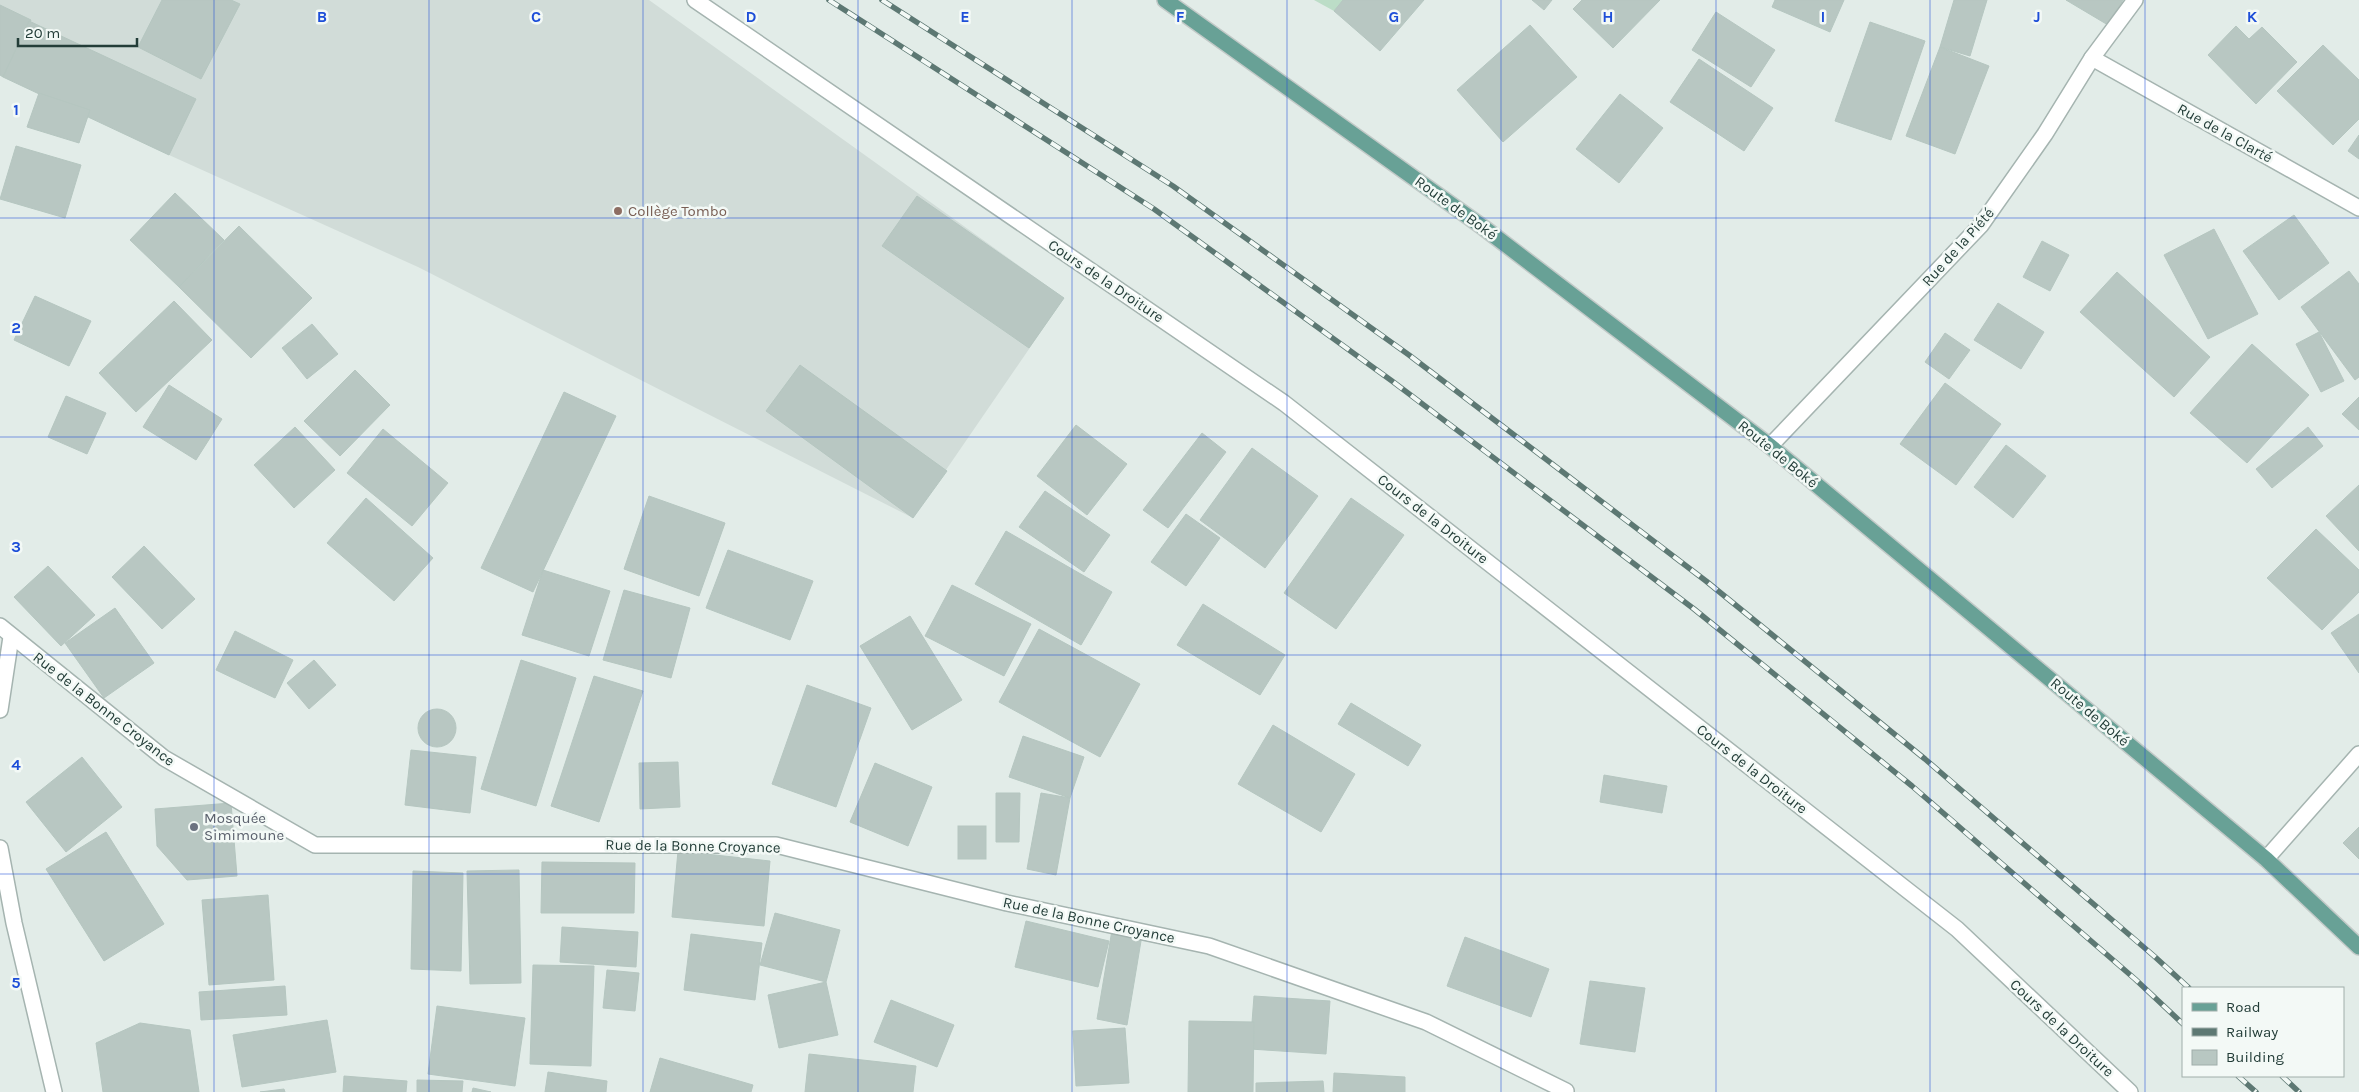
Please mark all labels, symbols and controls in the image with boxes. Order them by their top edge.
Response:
text: B [317,7,327,26]
text: C [531,7,541,26]
text: D [746,7,757,26]
text: E [960,7,970,26]
text: F [1176,7,1185,26]
text: G [1389,7,1399,26]
text: H [1602,7,1614,26]
text: I [1821,7,1825,26]
text: J [2033,7,2041,26]
text: K [2247,7,2258,26]
scale bar [18,15,136,47]
text: 20 m [25,24,60,42]
street label: Rue de la Clarté [2174,99,2276,167]
text: 1 [13,100,19,119]
street label: Route de Boké [1411,172,1501,244]
place label: Collège Tombo [628,202,727,220]
street label: Rue de la Piété [1918,204,1998,290]
marker: Collège Tombo [612,205,624,217]
street label: Cours de la Droiture [1045,236,1167,326]
text: 2 [11,318,21,337]
street label: Route de Boké [1735,416,1821,492]
street label: Cours de la Droiture [1374,470,1492,568]
text: 3 [11,537,21,556]
street label: Rue de la Bonne Croyance [29,648,179,770]
street label: Route de Boké [2047,674,2133,750]
street label: Cours de la Droiture [1693,720,1811,818]
text: 4 [11,755,21,774]
place label: Mosquée Simimoune [204,809,284,844]
marker: Mosquée Simimoune [188,821,200,833]
street label: Rue de la Bonne Croyance [605,835,781,857]
street label: Rue de la Bonne Croyance [1001,893,1177,947]
text: 5 [11,973,21,992]
street label: Cours de la Droiture [2006,975,2118,1081]
legend [2182,987,2344,1077]
text: Road [2226,998,2261,1016]
text: Railway [2226,1023,2278,1041]
text: Building [2226,1048,2284,1066]

